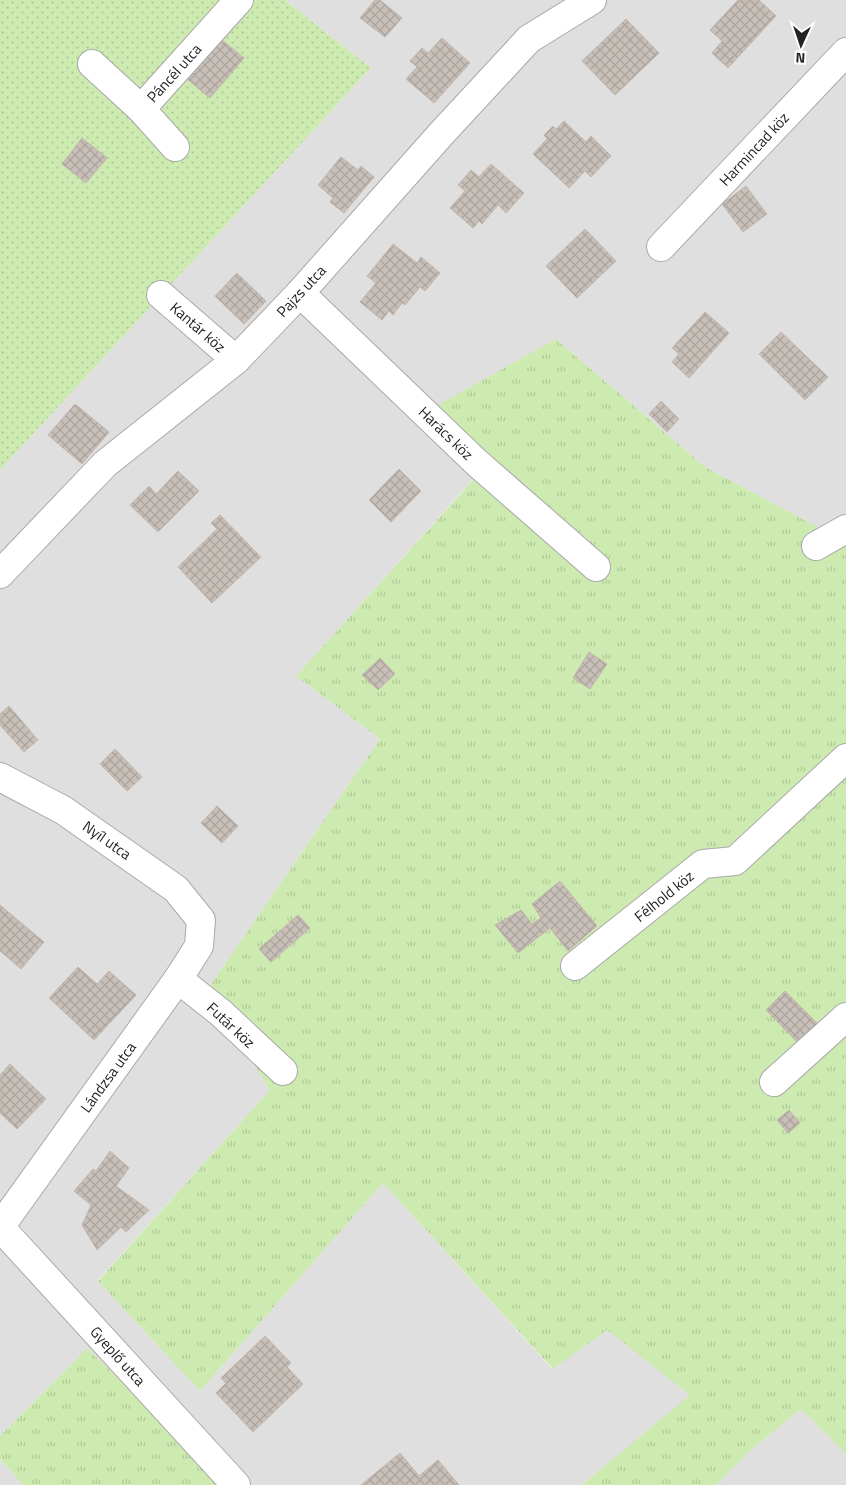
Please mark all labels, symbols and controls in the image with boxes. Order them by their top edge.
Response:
north arrow [776,20,826,70]
street label: Páncél utca [141,38,207,108]
text: N [795,48,806,69]
street label: Harmincad köz [714,107,794,191]
street label: Pajzs utca [271,259,332,322]
street label: Kantár köz [165,296,231,358]
street label: Harács köz [413,401,479,465]
street label: Nyíl utca [78,815,136,865]
street label: Félhold köz [629,865,699,927]
street label: Futár köz [202,997,260,1053]
street label: Lándzsa utca [74,1036,142,1117]
street label: Gyeplő utca [85,1321,152,1391]

